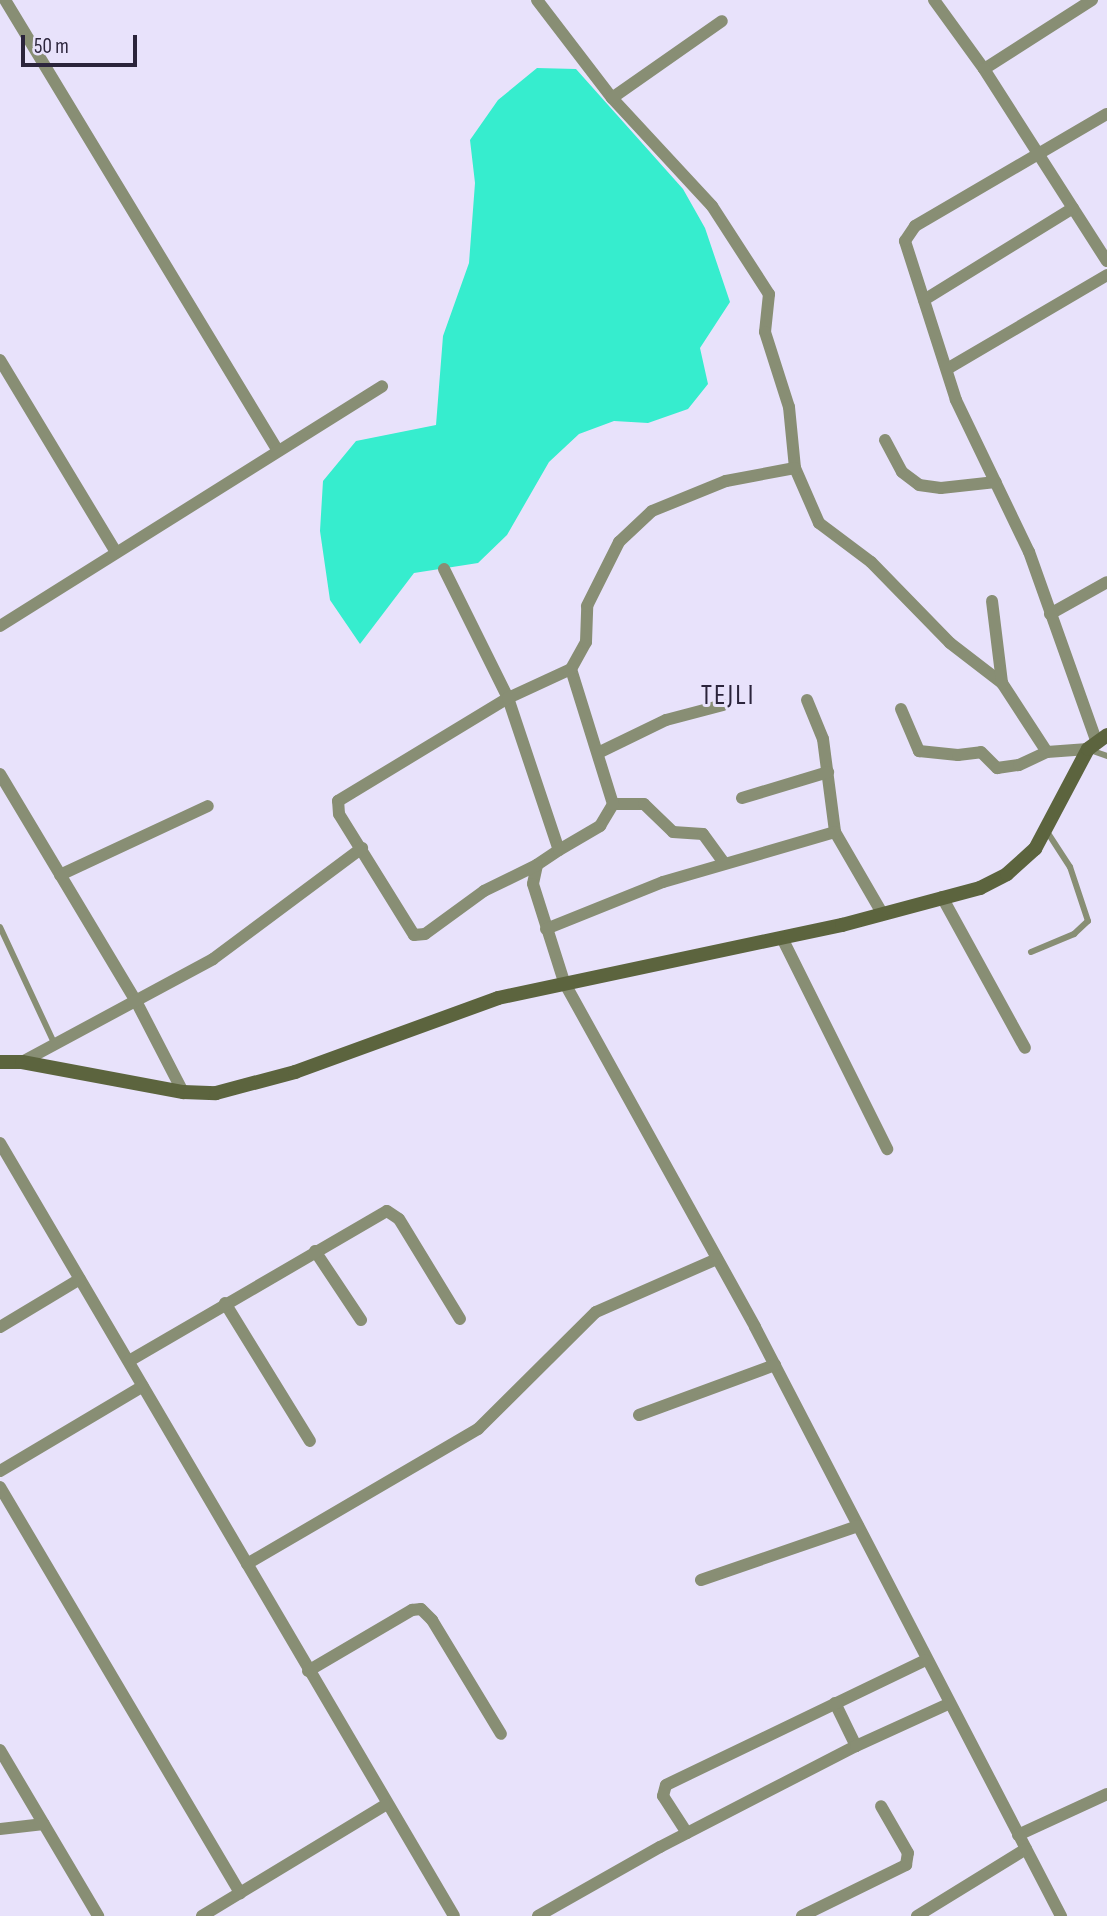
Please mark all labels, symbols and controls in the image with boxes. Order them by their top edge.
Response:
scale bar [24,21,140,65]
text: 50 m [34,34,69,59]
district label: TEJLI [701,679,755,713]

